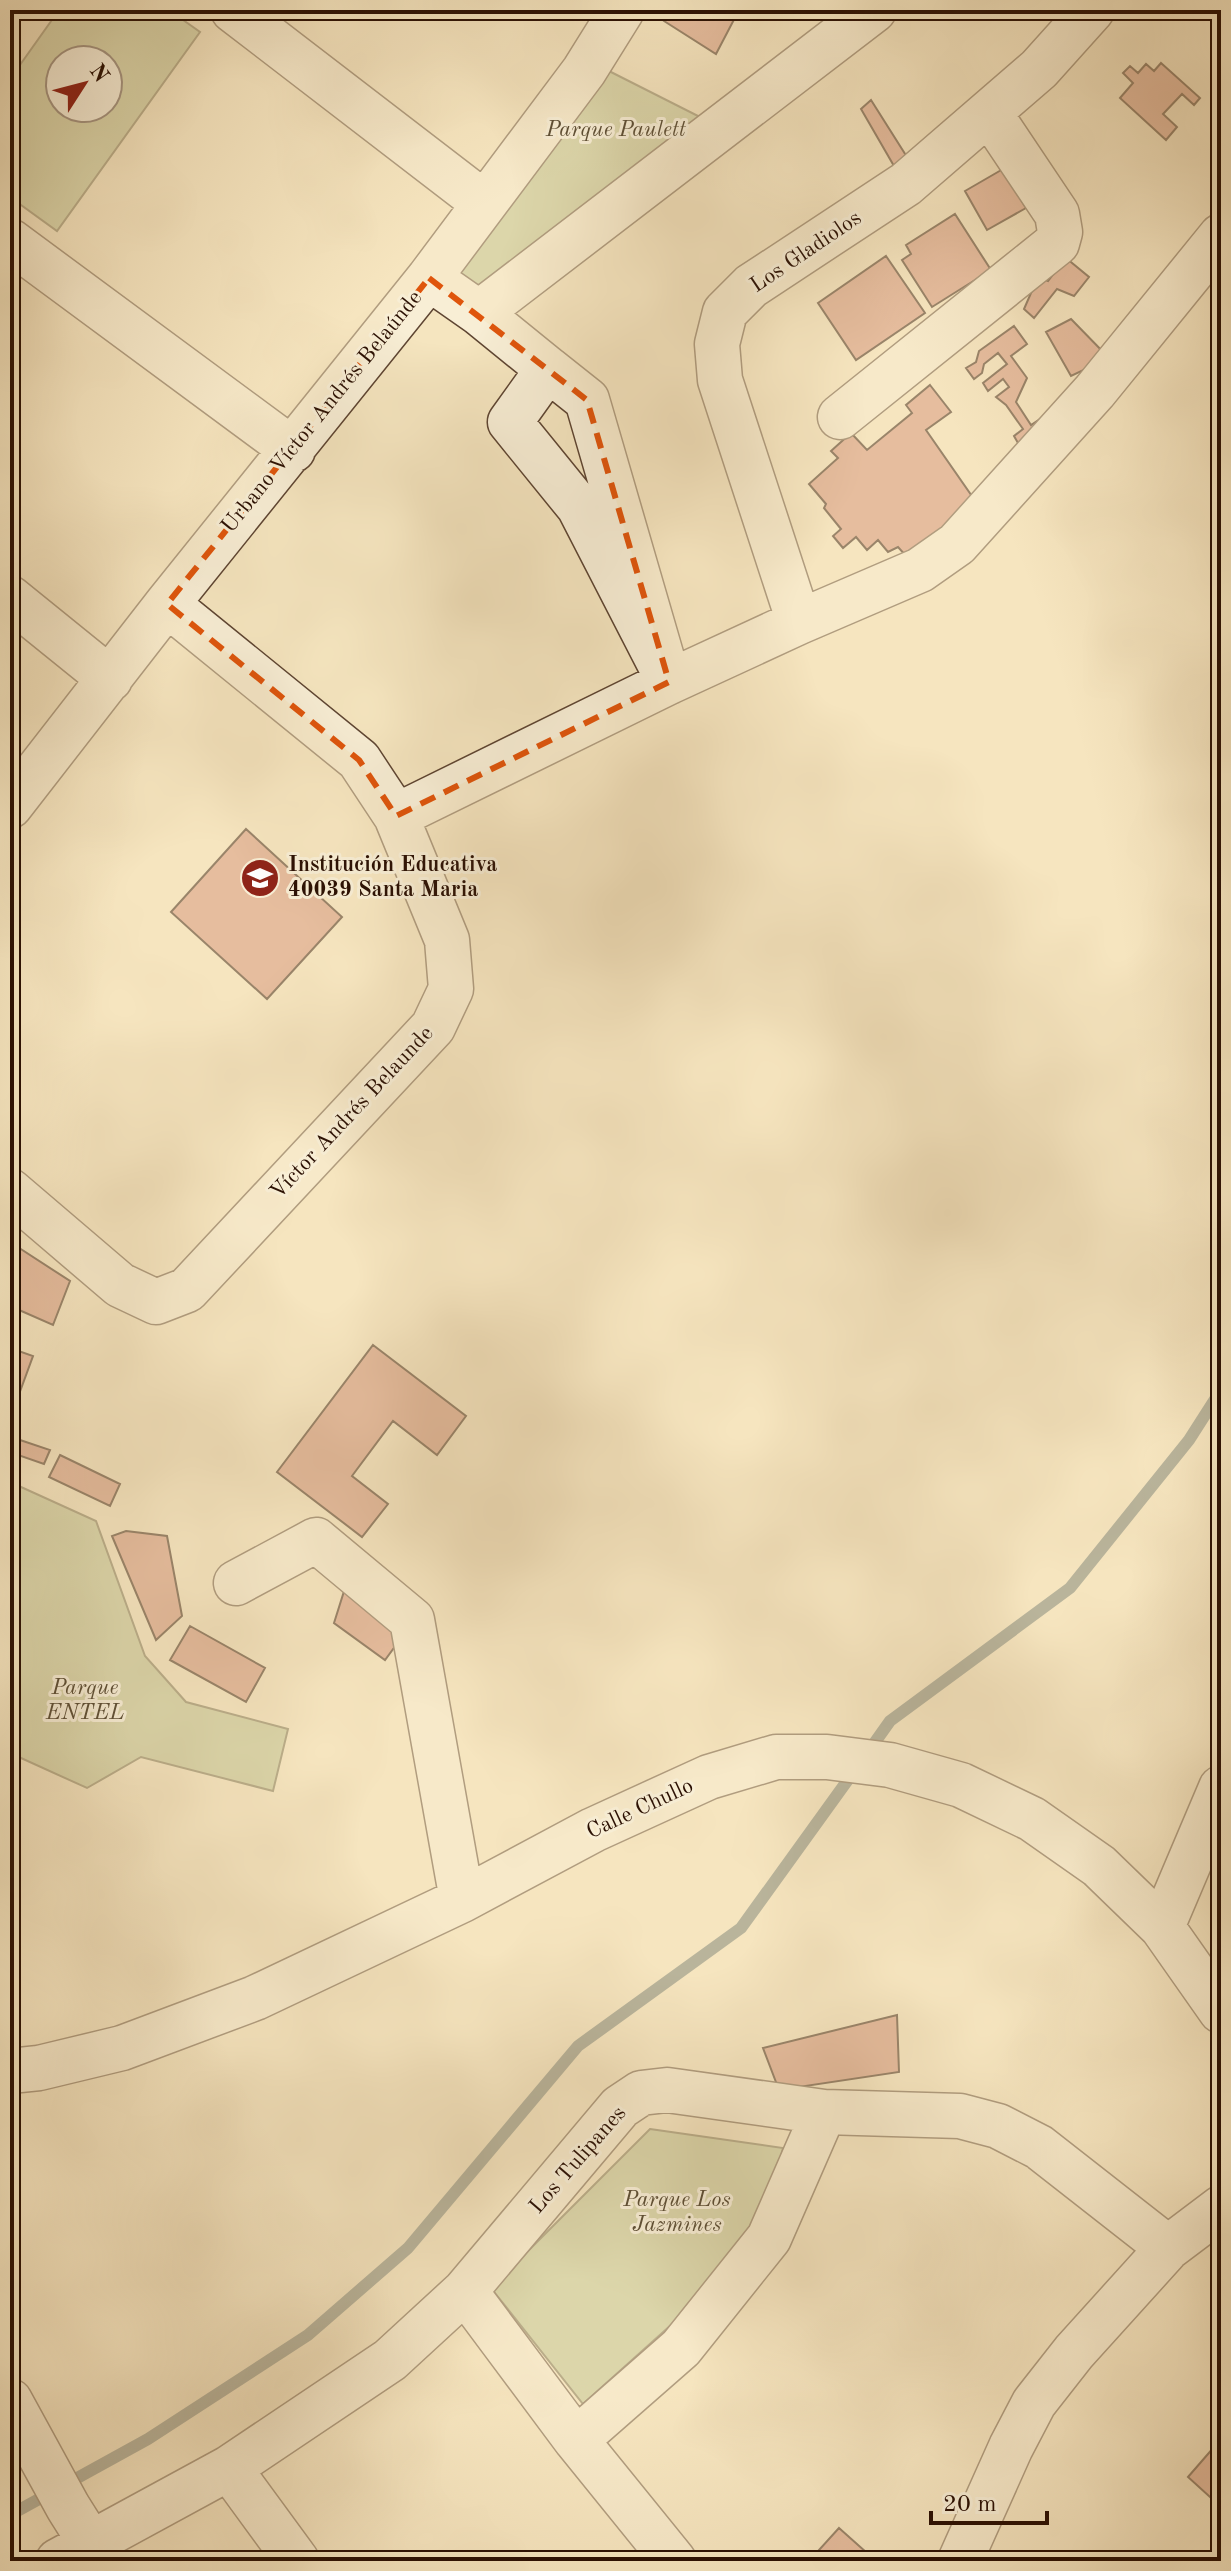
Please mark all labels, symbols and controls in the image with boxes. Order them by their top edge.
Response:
north arrow [44,44,124,124]
text: N [85,60,113,87]
park label: Parque Paulett [545,119,687,141]
street label: Los Gladiolos [746,207,866,297]
street label: Urbano Víctor Andrés Belaúnde [217,287,427,537]
place label: Institución Educativa 40039 Santa Maria [288,854,497,901]
school or university icon: Institución Educativa 40039 Santa Maria [239,857,281,899]
street label: Víctor Andrés Belaunde [266,1022,438,1204]
park label: Parque ENTEL [45,1677,124,1724]
street label: Calle Chullo [583,1775,697,1843]
street label: Los Tulipanes [526,2102,630,2218]
park label: Parque Los Jazmines [622,2189,731,2236]
scale bar [931,2475,1047,2525]
text: 20 m [943,2493,997,2517]

